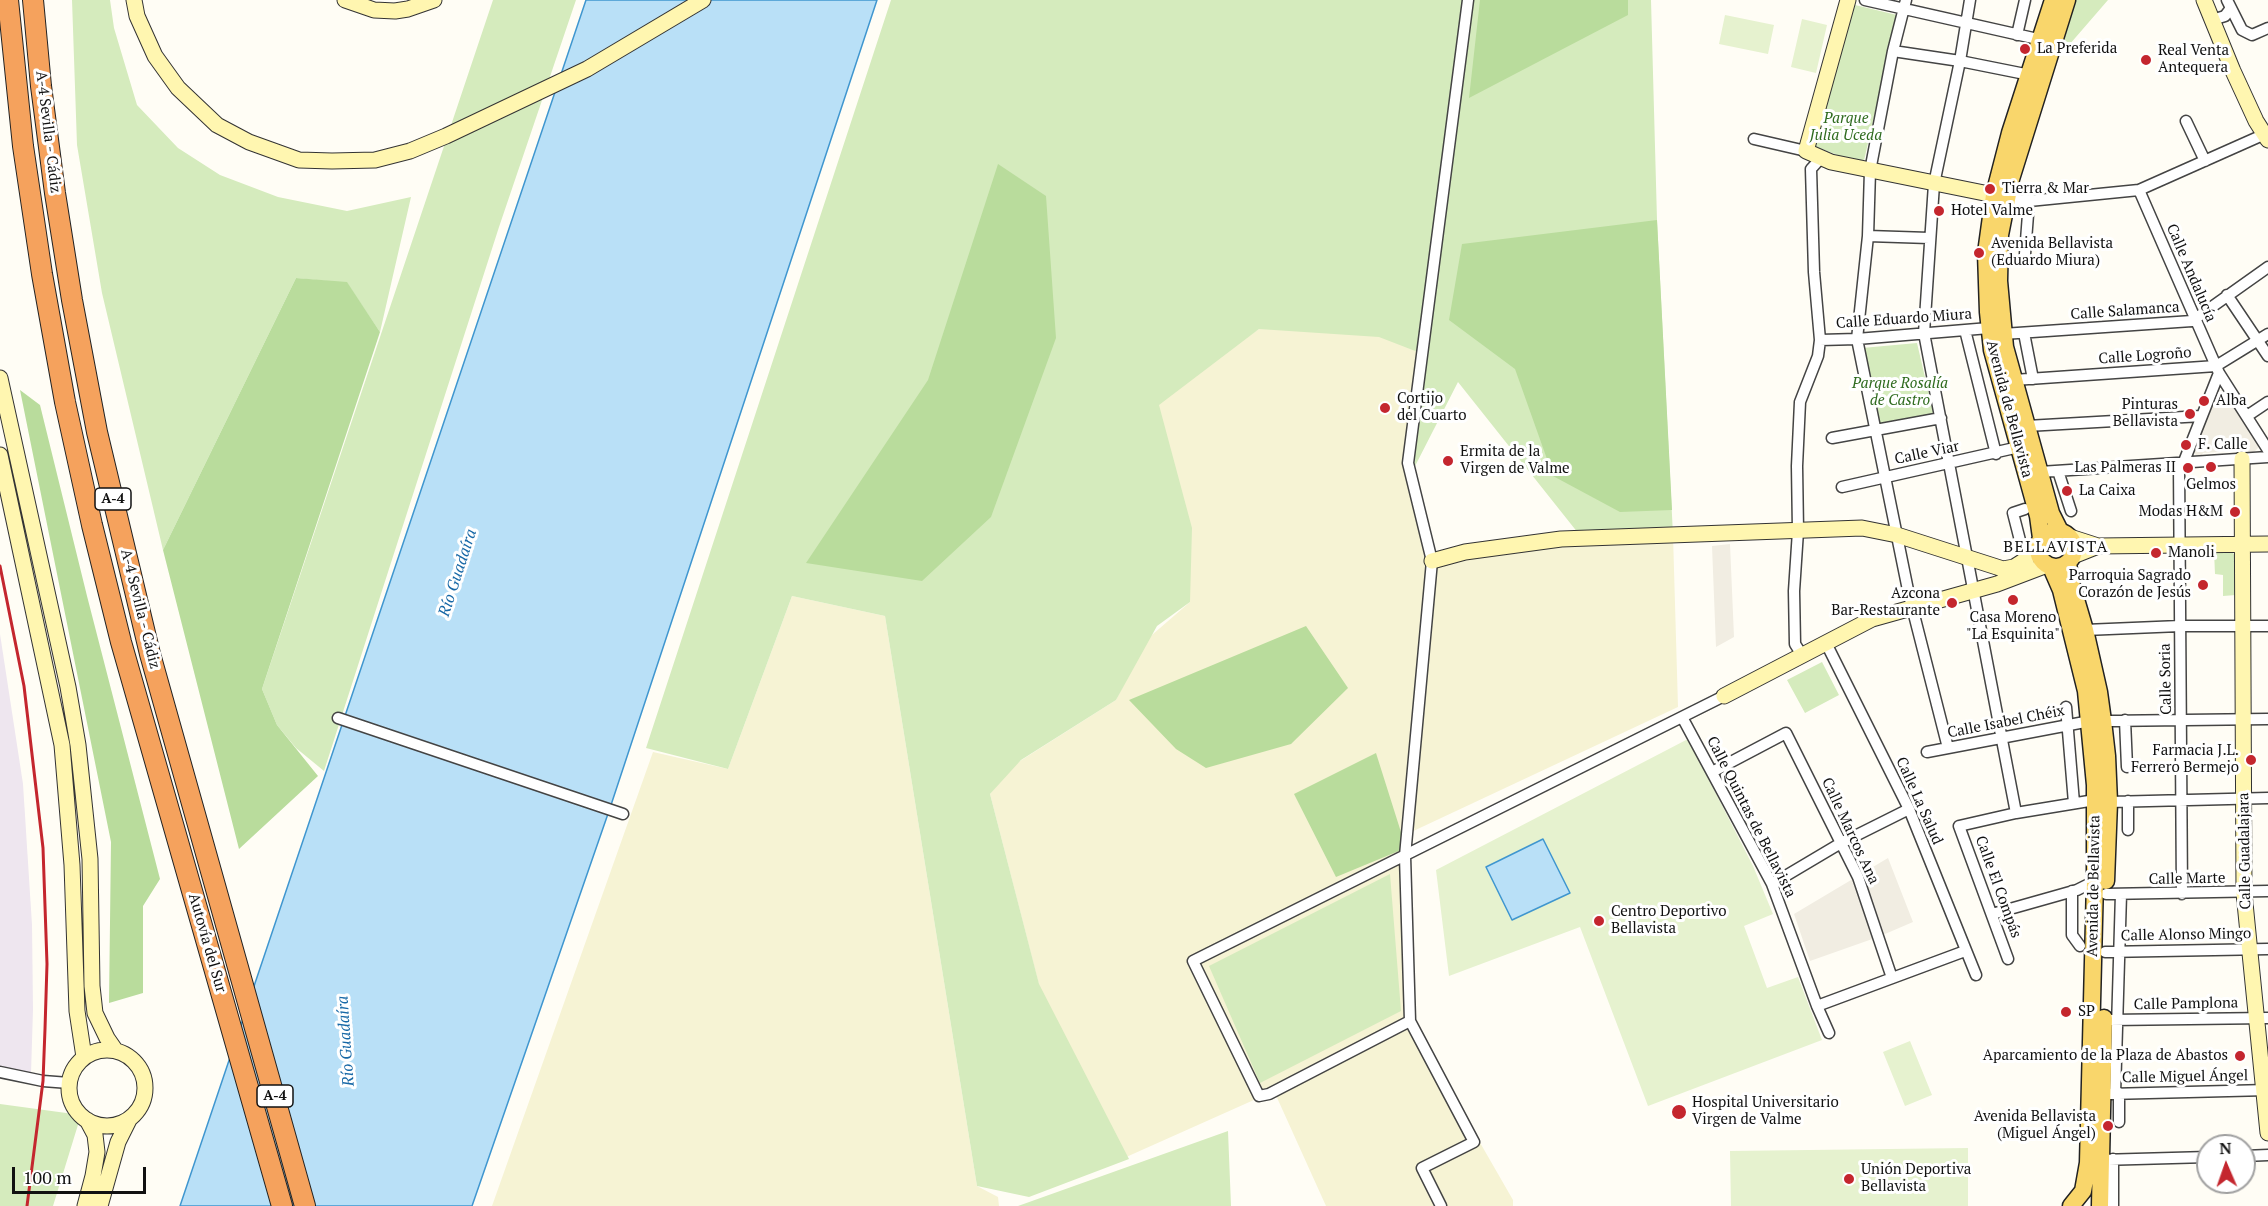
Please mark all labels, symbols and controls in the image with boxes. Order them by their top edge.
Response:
place label: La Preferida [2037,40,2117,58]
marker: La Preferida [2018,42,2032,56]
place label: Real Venta Antequera [2158,42,2229,77]
marker: Real Venta Antequera [2139,53,2153,67]
street label: A-4 Sevilla - Cádiz [32,70,64,194]
park label: Parque Julia Uceda [1810,110,1882,145]
place label: Tierra & Mar [2002,180,2089,198]
marker: Tierra & Mar [1983,182,1997,196]
place label: Hotel Valme [1951,202,2033,220]
marker: Hotel Valme [1932,204,1946,218]
street label: Calle Andalucía [2162,221,2220,325]
place label: Avenida Bellavista (Eduardo Miura) [1991,235,2113,270]
marker: Avenida Bellavista (Eduardo Miura) [1972,246,1986,260]
street label: Calle Salamanca [2070,298,2180,324]
street label: Calle Eduardo Miura [1835,305,1973,333]
street label: Avenida de Bellavista [1982,338,2036,480]
street label: Calle Logroño [2098,344,2192,368]
park label: Parque Rosalía de Castro [1852,375,1948,410]
place label: Cortijo del Cuarto [1397,390,1466,425]
place label: Alba [2216,392,2247,410]
marker: Alba [2197,394,2211,408]
place label: Pinturas Bellavista [2113,396,2178,431]
marker: Cortijo del Cuarto [1378,401,1392,415]
marker: Pinturas Bellavista [2183,407,2197,421]
place label: F. Calle [2198,436,2248,454]
street label: Calle Viar [1893,437,1961,469]
marker: F. Calle [2179,438,2193,452]
place label: Ermita de la Virgen de Valme [1460,443,1570,478]
marker: Ermita de la Virgen de Valme [1441,454,1455,468]
place label: Las Palmeras II [2075,459,2176,477]
marker: Gelmos [2204,460,2218,474]
marker: Las Palmeras II [2181,461,2195,475]
place label: Gelmos [2186,476,2236,494]
place label: La Caixa [2079,482,2136,500]
marker: La Caixa [2060,484,2074,498]
road number: A-4 [95,488,131,510]
place label: Modas H&M [2139,503,2223,521]
marker: Modas H&M [2228,505,2242,519]
water label: Río Guadaíra [435,527,481,619]
district label: BELLAVISTA [2003,537,2109,557]
place label: Manoli [2168,544,2215,562]
marker: Manoli [2149,546,2163,560]
street label: A-4 Sevilla - Cádiz [116,547,164,671]
place label: Parroquia Sagrado Corazón de Jesús [2069,567,2191,602]
marker: Parroquia Sagrado Corazón de Jesús [2196,578,2210,592]
place label: Azcona Bar-Restaurante [1831,585,1940,620]
marker: Casa Moreno "La Esquinita" [2006,593,2020,607]
marker: Azcona Bar-Restaurante [1945,596,1959,610]
place label: Casa Moreno "La Esquinita" [1966,609,2060,644]
street label: Calle Soria [2156,643,2176,715]
street label: Calle Isabel Chéix [1946,702,2066,742]
street label: Calle Quintas de Bellavista [1702,733,1800,901]
place label: Farmacia J.L. Ferrero Bermejo [2131,742,2239,777]
marker: Farmacia J.L. Ferrero Bermejo [2244,753,2258,767]
street label: Calle La Salud [1892,754,1946,848]
street label: Calle Marcos Ana [1817,775,1883,887]
street label: Calle Guadalajara [2235,792,2255,910]
street label: Avenida de Bellavista [2084,815,2104,957]
street label: Calle El Compás [1971,833,2025,941]
street label: Calle Marte [2148,869,2226,889]
street label: Autovía del Sur [184,891,230,995]
place label: Centro Deportivo Bellavista [1611,903,1726,938]
marker: Centro Deportivo Bellavista [1592,914,1606,928]
street label: Calle Alonso Mingo [2121,925,2251,945]
street label: Calle Pamplona [2134,994,2238,1014]
water label: Río Guadaíra [333,995,359,1087]
place label: SP [2078,1003,2095,1021]
marker: SP [2059,1005,2073,1019]
place label: Aparcamiento de la Plaza de Abastos [1983,1047,2228,1065]
marker: Aparcamiento de la Plaza de Abastos [2233,1049,2247,1063]
street label: Calle Miguel Ángel [2122,1067,2248,1087]
road number: A-4 [257,1085,293,1107]
place label: Hospital Universitario Virgen de Valme [1692,1094,1839,1129]
marker: Hospital Universitario Virgen de Valme [1670,1103,1688,1121]
place label: Avenida Bellavista (Miguel Ángel) [1974,1108,2096,1143]
marker: Avenida Bellavista (Miguel Ángel) [2101,1119,2115,1133]
north arrow [2196,1134,2256,1194]
text: N [2219,1137,2232,1159]
scale bar [15,1155,148,1193]
place label: Unión Deportiva Bellavista [1861,1161,1971,1196]
text: 100 m [23,1165,72,1189]
marker: Unión Deportiva Bellavista [1842,1172,1856,1186]

